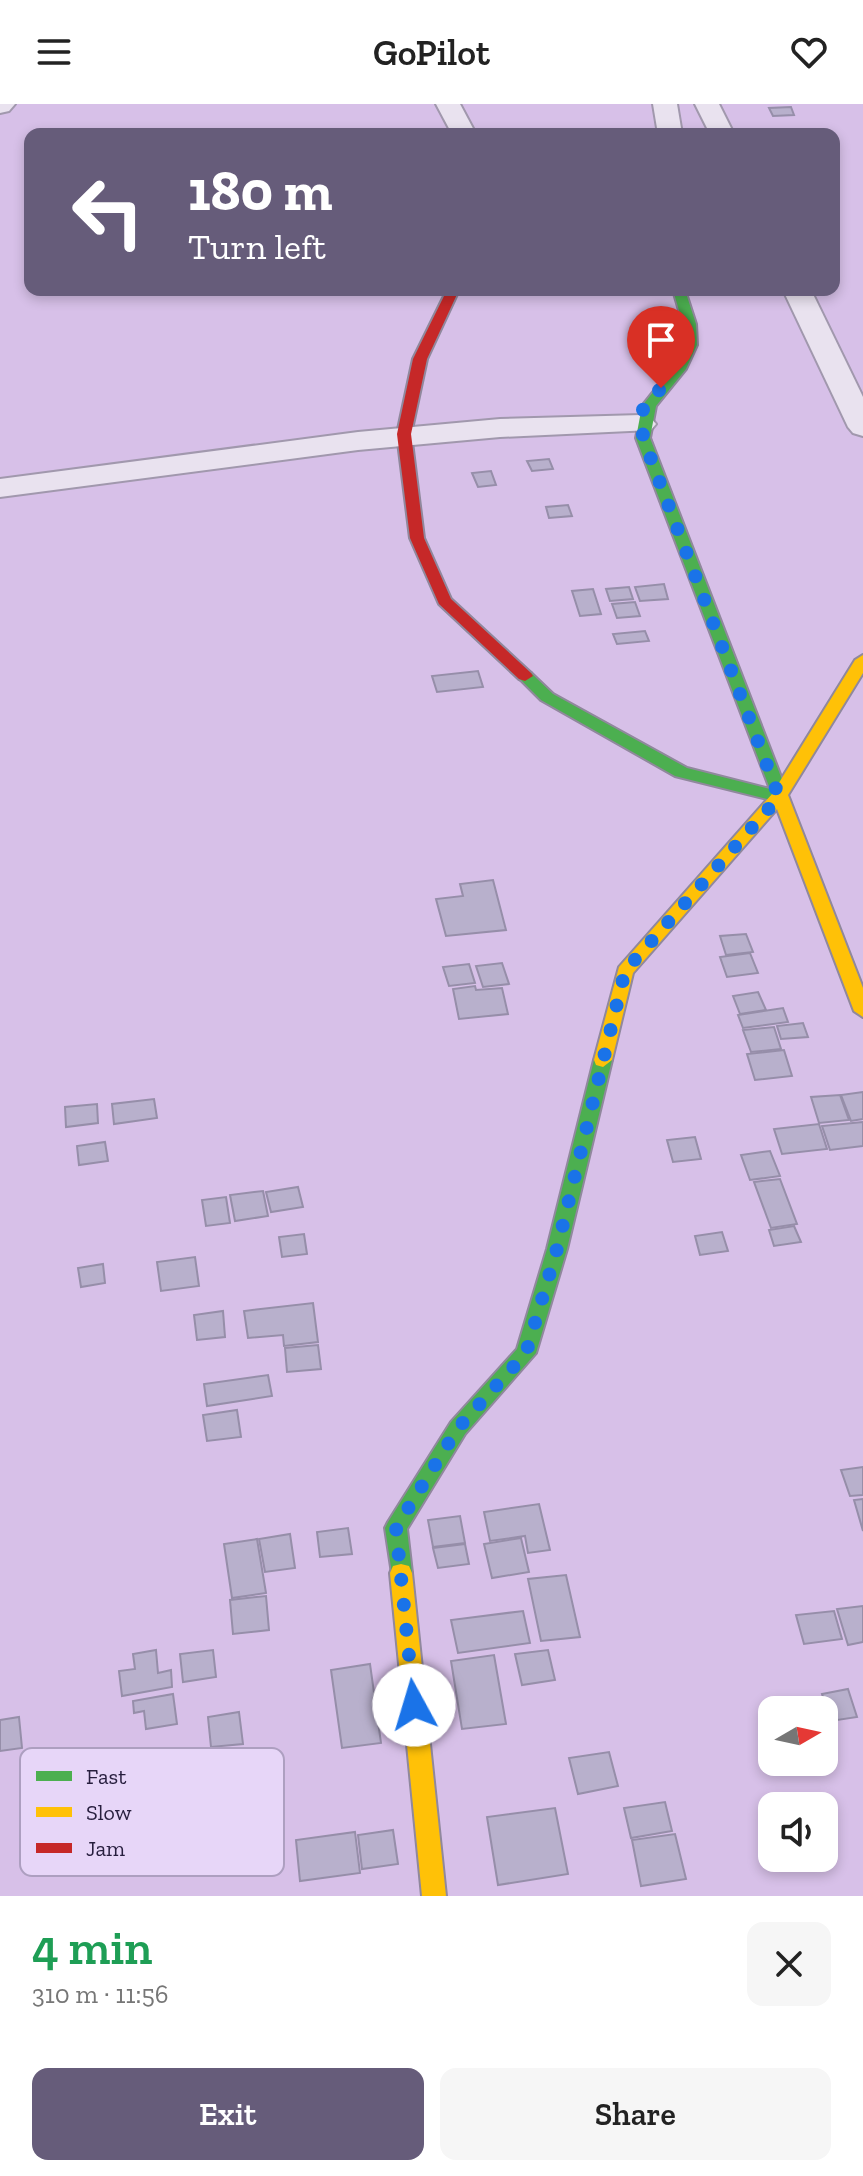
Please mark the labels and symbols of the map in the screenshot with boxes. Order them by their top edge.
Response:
pin [627,306,695,388]
position arrow [372,1663,456,1747]
north arrow [758,1696,838,1776]
legend [20,1748,284,1876]
text: Fast [86,1763,127,1790]
text: Slow [86,1799,132,1826]
text: Jam [86,1835,125,1862]

